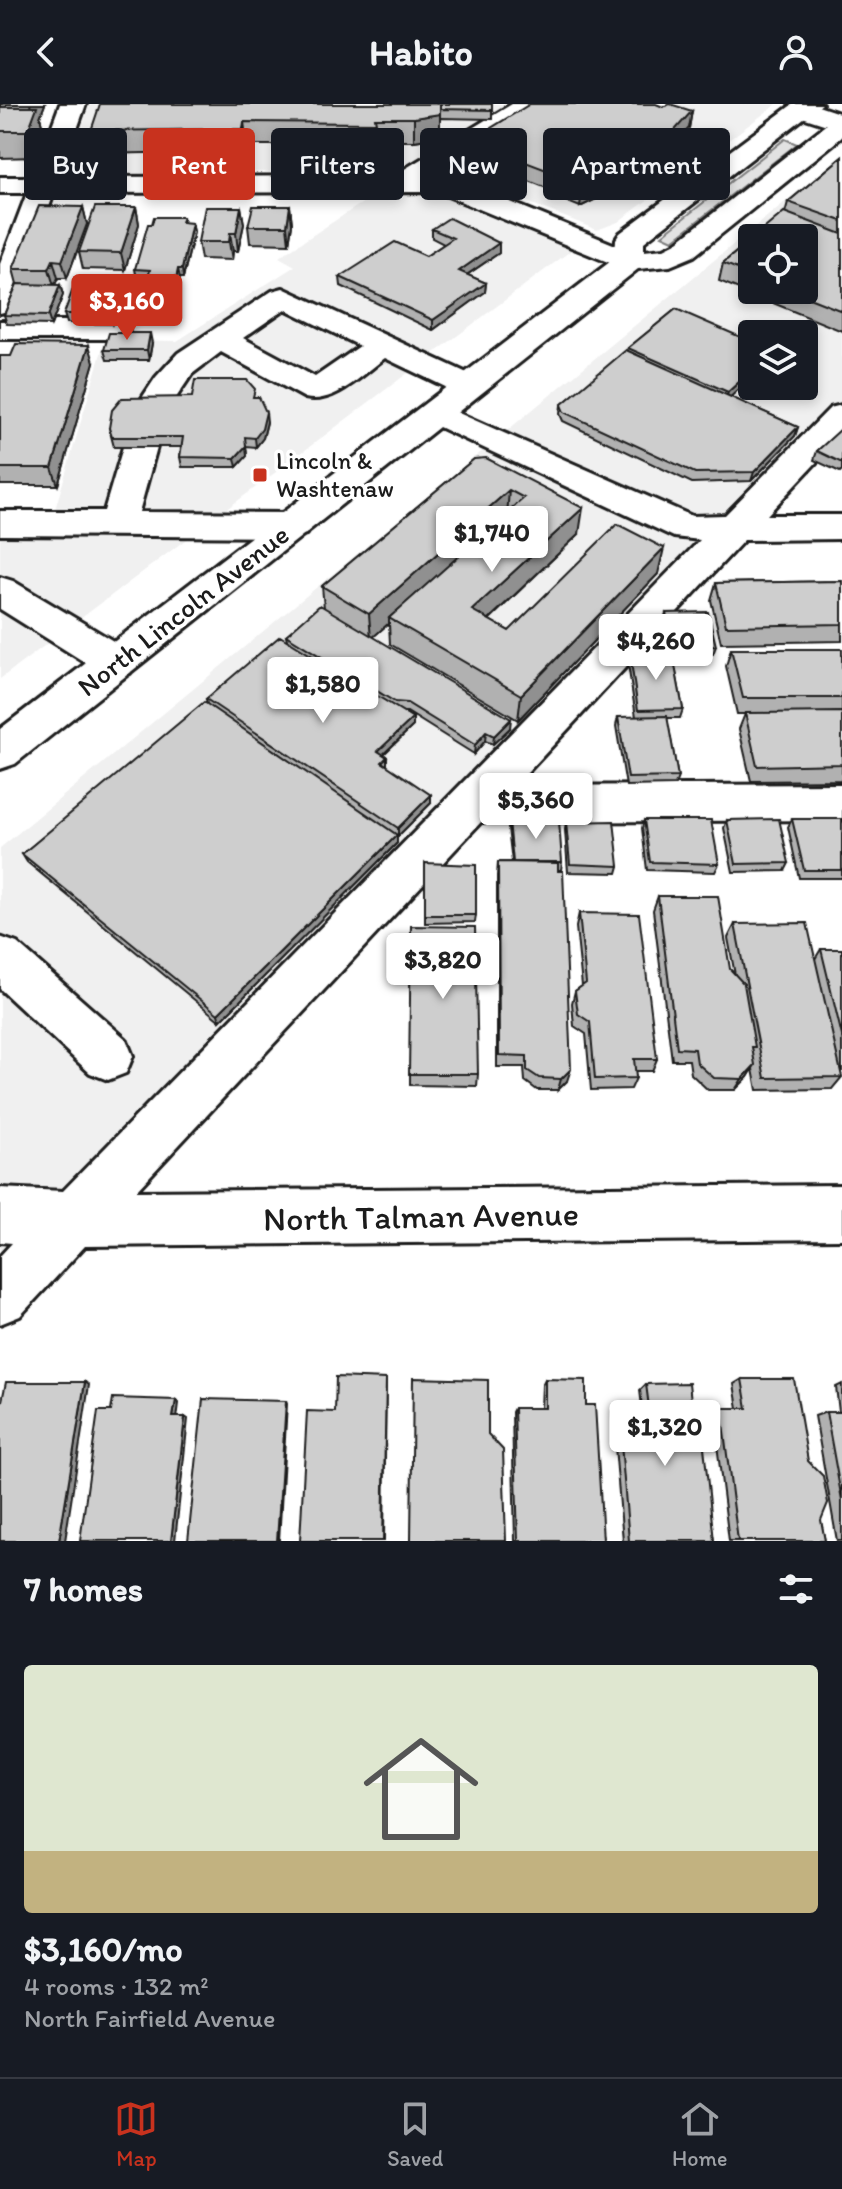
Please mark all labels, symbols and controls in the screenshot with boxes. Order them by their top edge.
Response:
icon: back [24,30,68,74]
icon: person [774,30,818,74]
text: Habito [369,31,473,74]
chip: Buy [24,128,127,200]
chip: Rent [143,128,255,200]
chip: Filters [271,128,404,200]
chip: New [420,128,527,200]
chip: Apartment [543,128,730,200]
map controls [738,224,818,400]
button: locate [738,224,818,304]
pin: $3,160 [62,274,192,342]
text: $3,160 [89,284,165,316]
button: layers [738,320,818,400]
place label: Lincoln & Washtenaw [276,446,394,503]
marker: Lincoln & Washtenaw [251,466,269,484]
pin: $1,740 [427,506,557,574]
text: $1,740 [454,516,530,548]
street label: North Lincoln Avenue [70,517,296,703]
pin: $4,260 [591,614,721,682]
text: $4,260 [617,624,695,656]
pin: $1,580 [258,657,388,725]
text: $1,580 [285,667,361,699]
pin: $5,360 [471,773,601,841]
text: $5,360 [498,783,574,815]
pin: $3,820 [378,933,508,1001]
text: $3,820 [404,943,482,975]
street label: North Talman Avenue [263,1193,579,1240]
pin: $1,320 [600,1400,730,1468]
text: $1,320 [627,1410,703,1442]
icon: filters [774,1567,818,1611]
text: 7 homes [24,1569,143,1610]
icon: home [349,1717,493,1861]
text: $3,160/mo [24,1929,183,1970]
text: 4 rooms · 132 m² [24,1970,209,2002]
text: North Fairfield Avenue [24,2002,275,2034]
tab: Map [114,2097,158,2172]
tab: Saved [387,2097,443,2172]
tab: Home [672,2097,728,2172]

